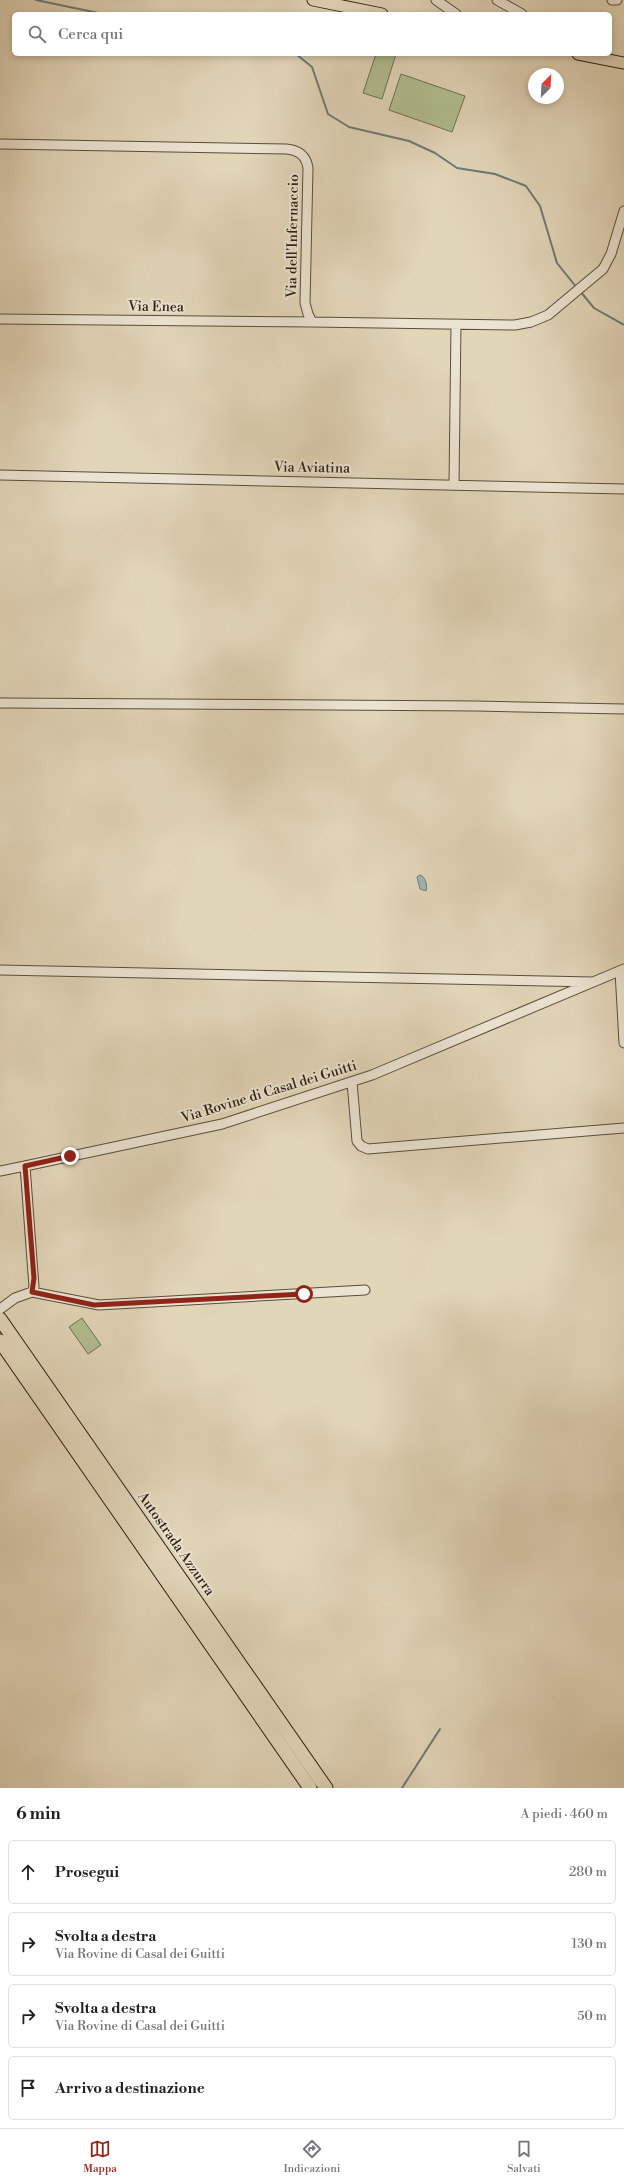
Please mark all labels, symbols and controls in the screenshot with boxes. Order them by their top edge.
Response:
search box [12,12,612,56]
icon: search [26,23,48,45]
text: Cerca qui [58,25,123,44]
north arrow [528,68,564,104]
street label: Via dell'Infernaccio [283,174,303,299]
street label: Via Enea [127,297,185,317]
street label: Via Aviatina [273,458,351,478]
street label: Via Rovine di Casal dei Guitti [178,1057,360,1128]
route end [61,1147,79,1165]
route start [295,1285,313,1303]
street label: Autostrada Azzurra [133,1488,219,1600]
text: 6 min [16,1803,61,1825]
text: A piedi · 460 m [521,1806,608,1822]
icon: ahead [17,1861,39,1883]
text: Prosegui [55,1863,119,1882]
text: 280 m [569,1864,607,1880]
text: Svolta a destra [55,1927,156,1946]
icon: right [17,1933,39,1955]
text: 130 m [572,1936,607,1952]
text: Via Rovine di Casal dei Guitti [55,1946,225,1962]
text: Svolta a destra [55,1999,156,2018]
icon: right [17,2005,39,2027]
text: 50 m [577,2008,607,2024]
text: Via Rovine di Casal dei Guitti [55,2018,225,2034]
icon: arrive [17,2077,39,2099]
text: Arrivo a destinazione [55,2079,205,2098]
tab: Mappa [83,2138,117,2176]
tab: Indicazioni [283,2138,340,2176]
tab: Salvati [507,2138,541,2176]

